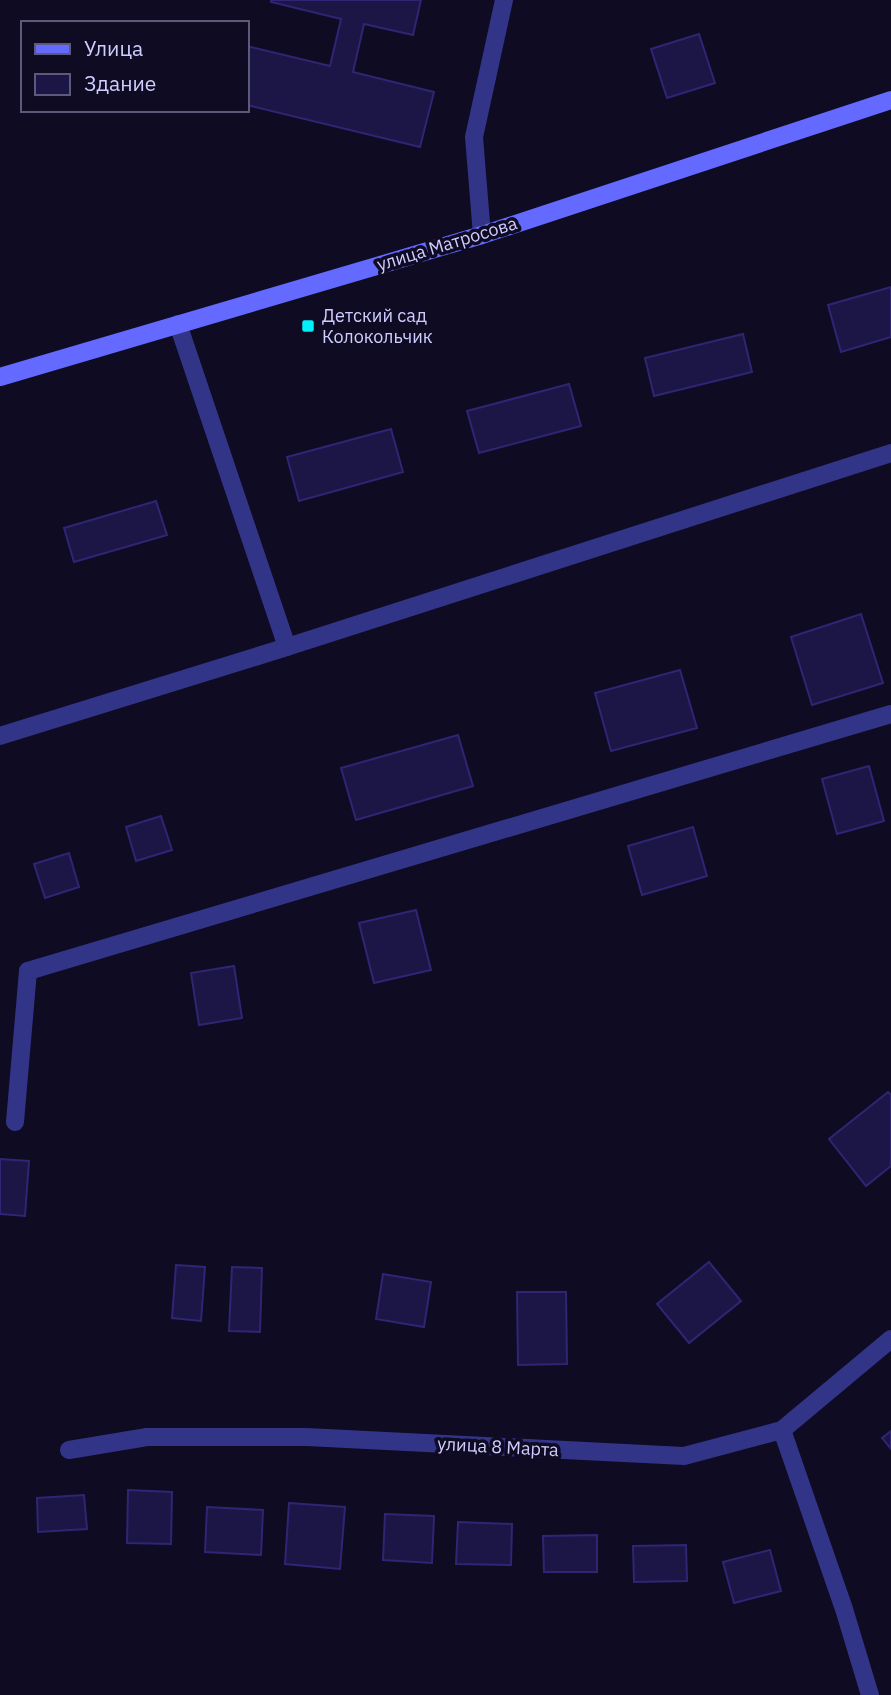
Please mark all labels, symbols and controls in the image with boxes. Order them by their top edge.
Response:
legend [21,21,248,112]
text: Улица [84,34,143,62]
text: Здание [84,69,156,97]
street label: улица Матросова [374,211,520,276]
place label: Детский сад Колокольчик [322,304,433,348]
marker: Детский сад Колокольчик [300,318,316,334]
street label: улица 8 Марта [437,1432,560,1461]

